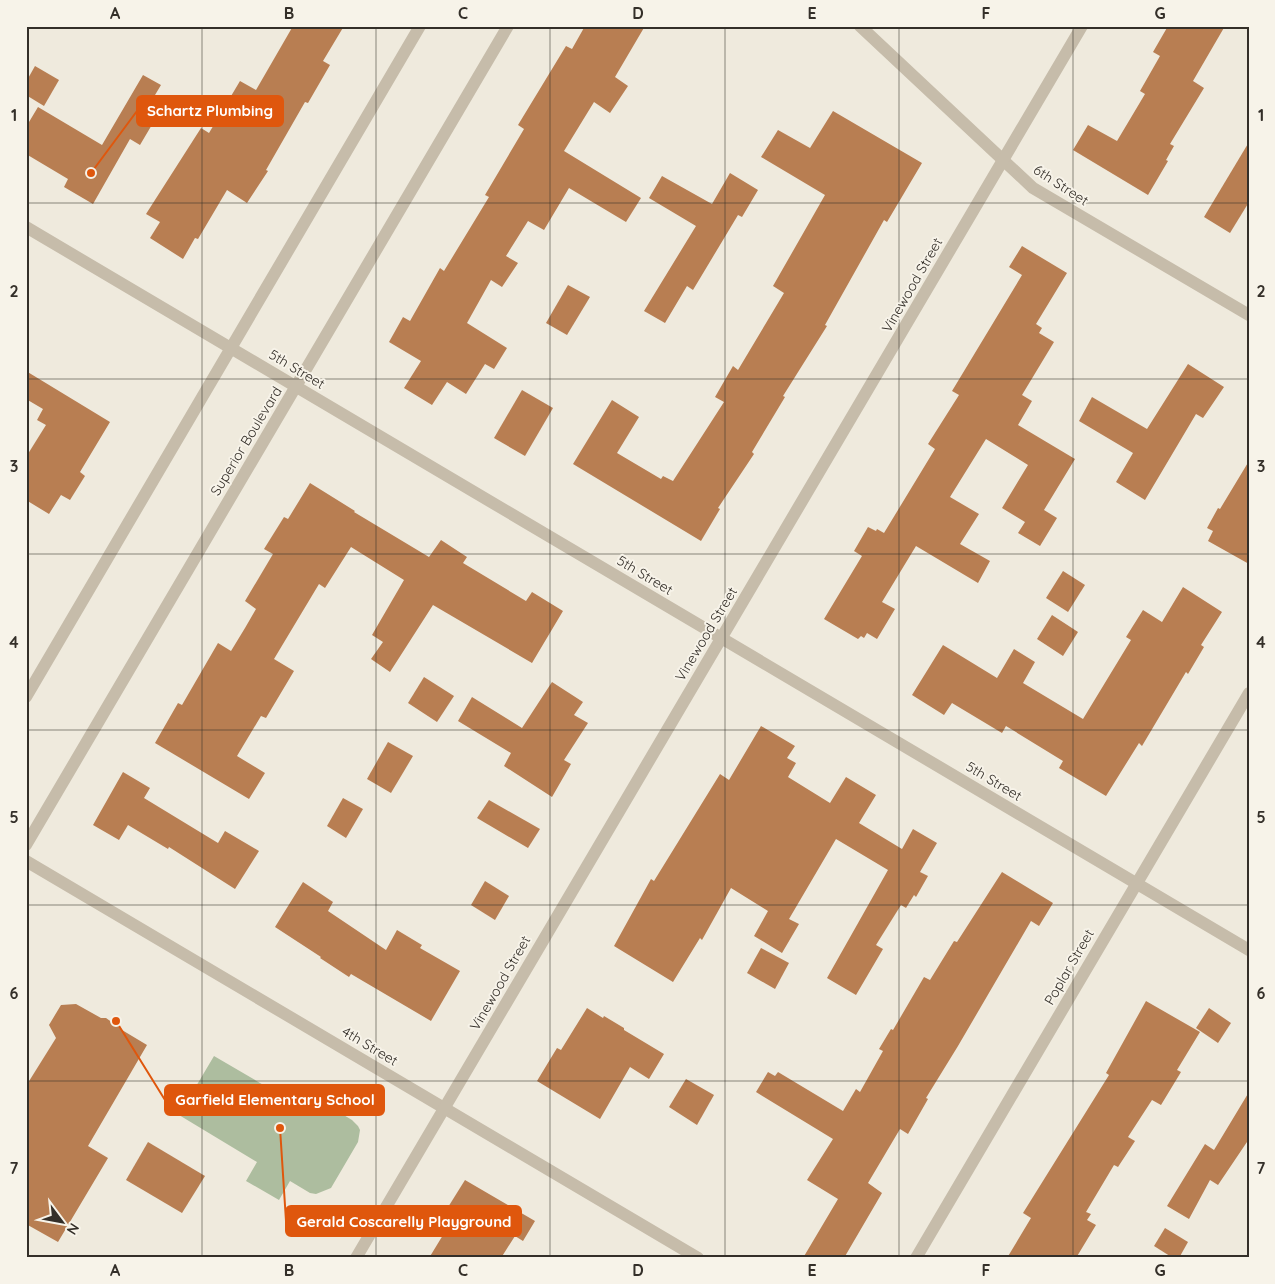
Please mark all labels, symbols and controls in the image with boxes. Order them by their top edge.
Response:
text: A [110,3,121,23]
text: B [284,3,294,23]
text: C [458,3,468,23]
text: D [632,3,644,23]
text: E [807,3,817,23]
text: F [982,3,991,23]
text: G [1154,3,1166,23]
callout: Schartz Plumbing [137,96,283,126]
text: Schartz Plumbing [147,101,273,120]
text: 1 [11,105,17,125]
text: 1 [1258,105,1264,125]
street label: 6th Street [1030,160,1092,210]
street label: Vinewood Street [878,234,946,336]
text: 2 [9,281,19,301]
text: 2 [1256,281,1266,301]
street label: 5th Street [266,345,329,393]
street label: Superior Boulevard [206,383,286,499]
text: 3 [10,456,18,476]
text: 3 [1257,456,1265,476]
street label: 5th Street [614,551,677,599]
street label: Vinewood Street [671,584,741,684]
text: 4 [9,632,19,652]
text: 4 [1256,632,1266,652]
street label: 5th Street [963,757,1026,805]
text: 5 [9,807,19,827]
text: 5 [1256,807,1266,827]
street label: Poplar Street [1040,926,1098,1008]
street label: Vinewood Street [466,932,534,1034]
text: 6 [10,983,19,1003]
text: 6 [1257,983,1266,1003]
street label: 4th Street [339,1022,401,1070]
callout: Garfield Elementary School [165,1085,384,1115]
text: Garfield Elementary School [175,1090,375,1109]
text: 7 [10,1158,19,1178]
text: 7 [1257,1158,1266,1178]
north arrow [38,1196,88,1246]
callout: Gerald Coscarelly Playground [286,1206,521,1236]
text: Gerald Coscarelly Playground [296,1212,512,1231]
text: N [63,1220,83,1238]
text: A [110,1260,121,1280]
text: B [284,1260,294,1280]
text: C [458,1260,468,1280]
text: D [632,1260,644,1280]
text: E [807,1260,817,1280]
text: F [982,1260,991,1280]
text: G [1154,1260,1166,1280]

